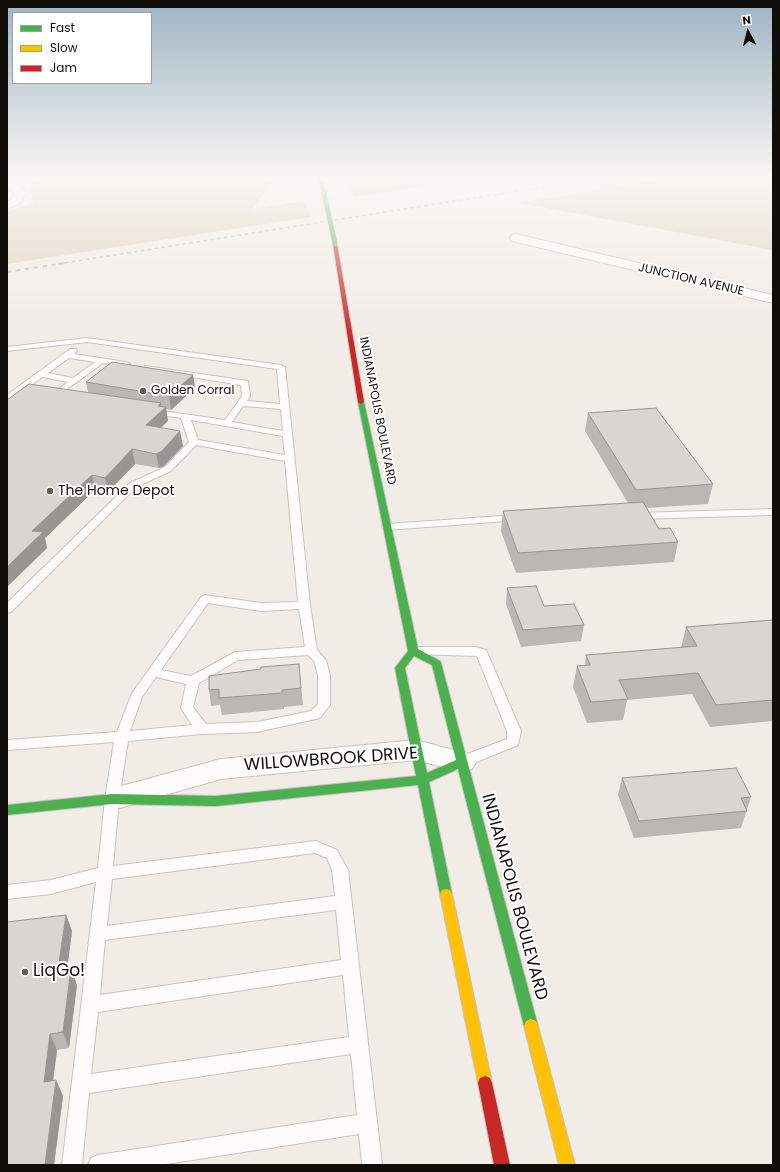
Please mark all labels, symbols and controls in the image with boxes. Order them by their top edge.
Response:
legend [12,12,152,84]
north arrow [728,12,768,52]
text: N [741,12,752,29]
text: Fast [50,19,75,36]
text: Slow [50,39,78,56]
text: Jam [50,59,77,76]
street label: JUNCTION AVENUE [637,261,745,299]
street label: INDIANAPOLIS BOULEVARD [356,336,398,486]
place label: Golden Corral [151,384,234,398]
marker: Golden Corral [138,386,148,396]
place label: The Home Depot [58,483,175,499]
marker: The Home Depot [45,486,55,496]
street label: WILLOWBROOK DRIVE [243,744,419,776]
street label: INDIANAPOLIS BOULEVARD [477,791,551,1003]
place label: LiqGo! [33,962,85,982]
marker: LiqGo! [20,967,30,977]

